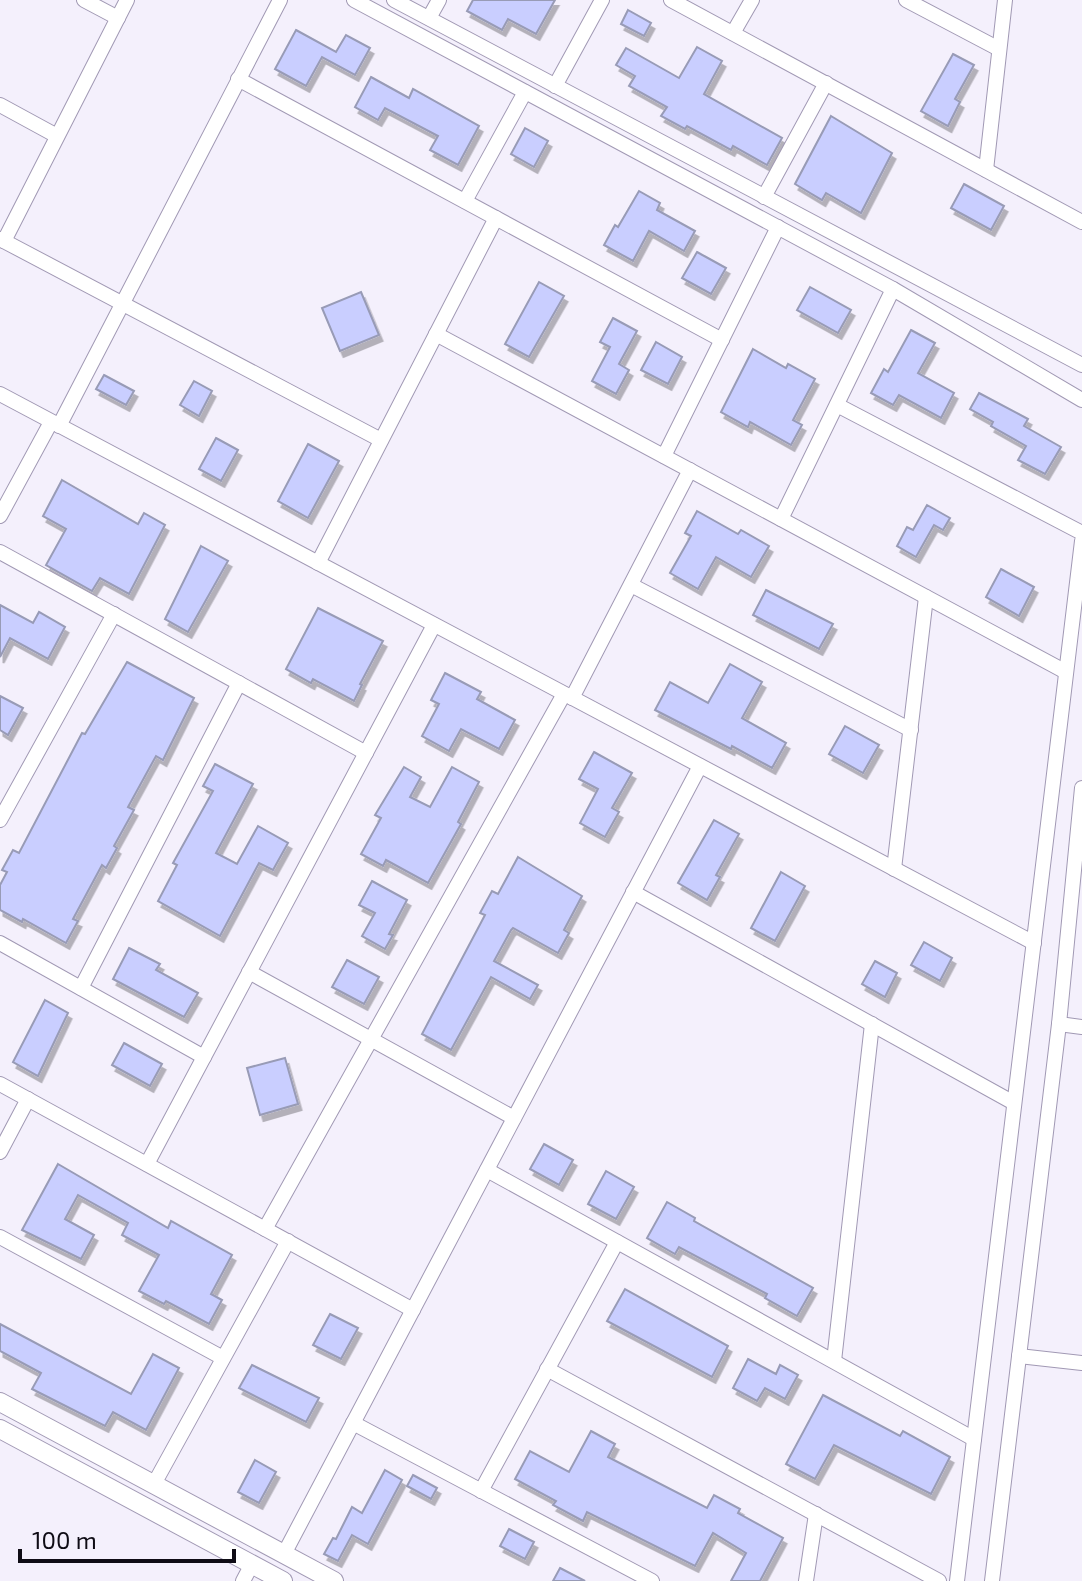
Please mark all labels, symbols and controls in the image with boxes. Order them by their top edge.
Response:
scale bar [20,1513,234,1563]
text: 100 m [32,1525,97,1554]

